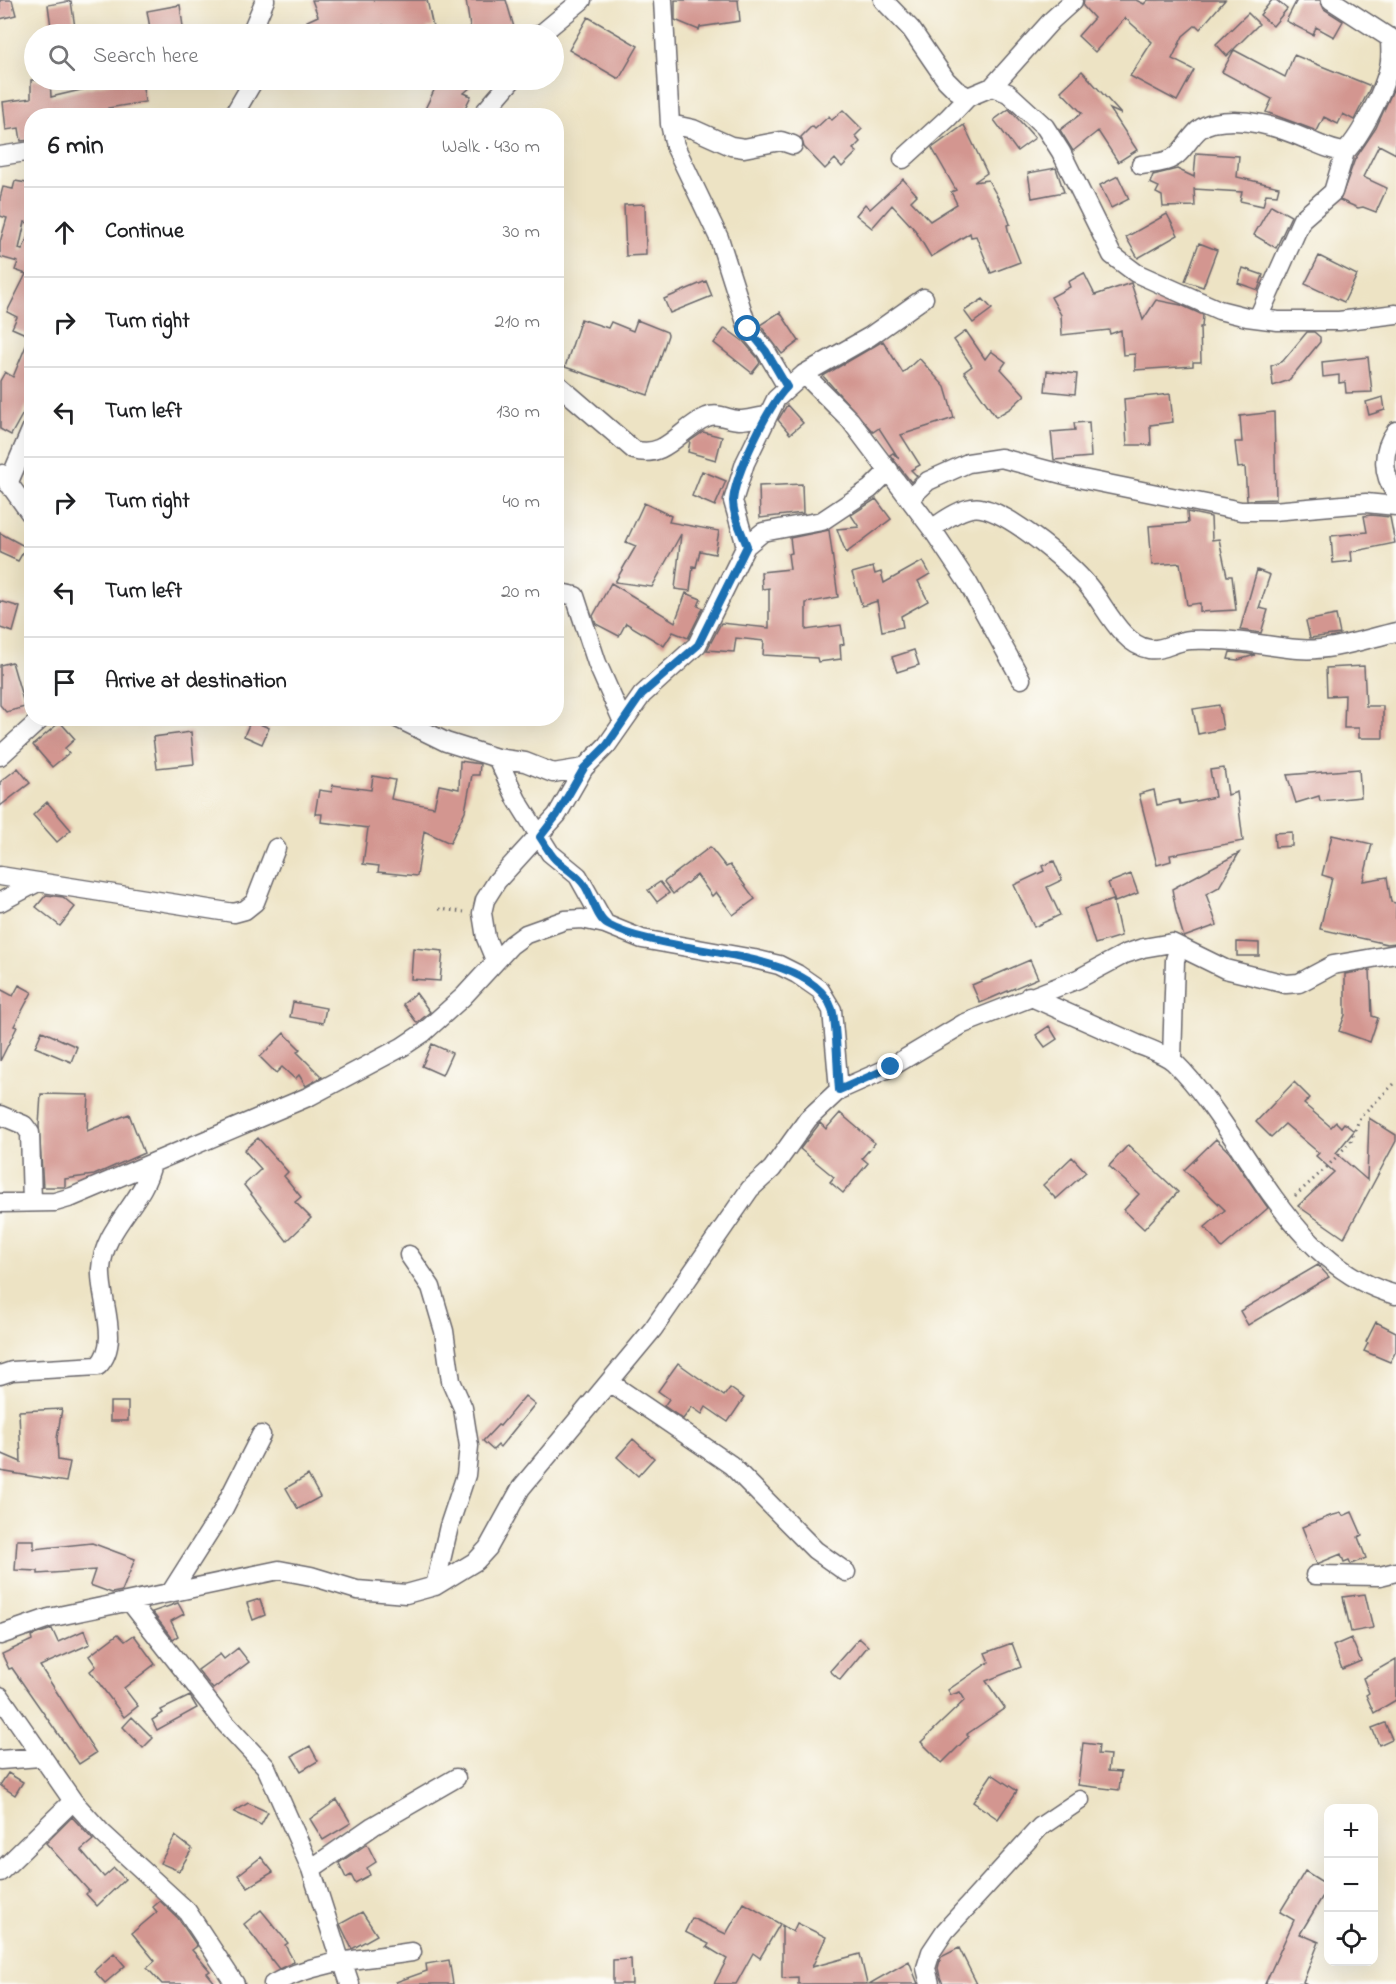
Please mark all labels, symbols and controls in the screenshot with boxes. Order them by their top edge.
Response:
search box [24,24,564,90]
icon: search [45,41,78,74]
text: Search here [93,41,198,73]
text: 6 min [48,128,104,166]
text: Walk · 430 m [442,133,540,162]
icon: ahead [48,216,81,249]
text: Continue [105,216,184,248]
text: 30 m [503,218,540,247]
icon: right [48,306,81,339]
text: Turn right [105,306,190,338]
text: 210 m [495,308,540,337]
route start [734,315,760,341]
icon: left [48,396,81,429]
text: Turn left [105,396,182,428]
text: 130 m [496,398,540,427]
icon: right [48,486,81,519]
text: Turn right [105,486,190,518]
text: 40 m [503,488,540,517]
icon: left [48,576,81,609]
text: Turn left [105,576,182,608]
text: 20 m [501,578,540,607]
icon: arrive [48,666,81,699]
text: Arrive at destination [105,666,287,698]
route end [877,1053,903,1079]
map controls [1324,1804,1378,1966]
button: + [1324,1804,1378,1858]
button: − [1324,1858,1378,1912]
button: locate [1324,1912,1378,1966]

